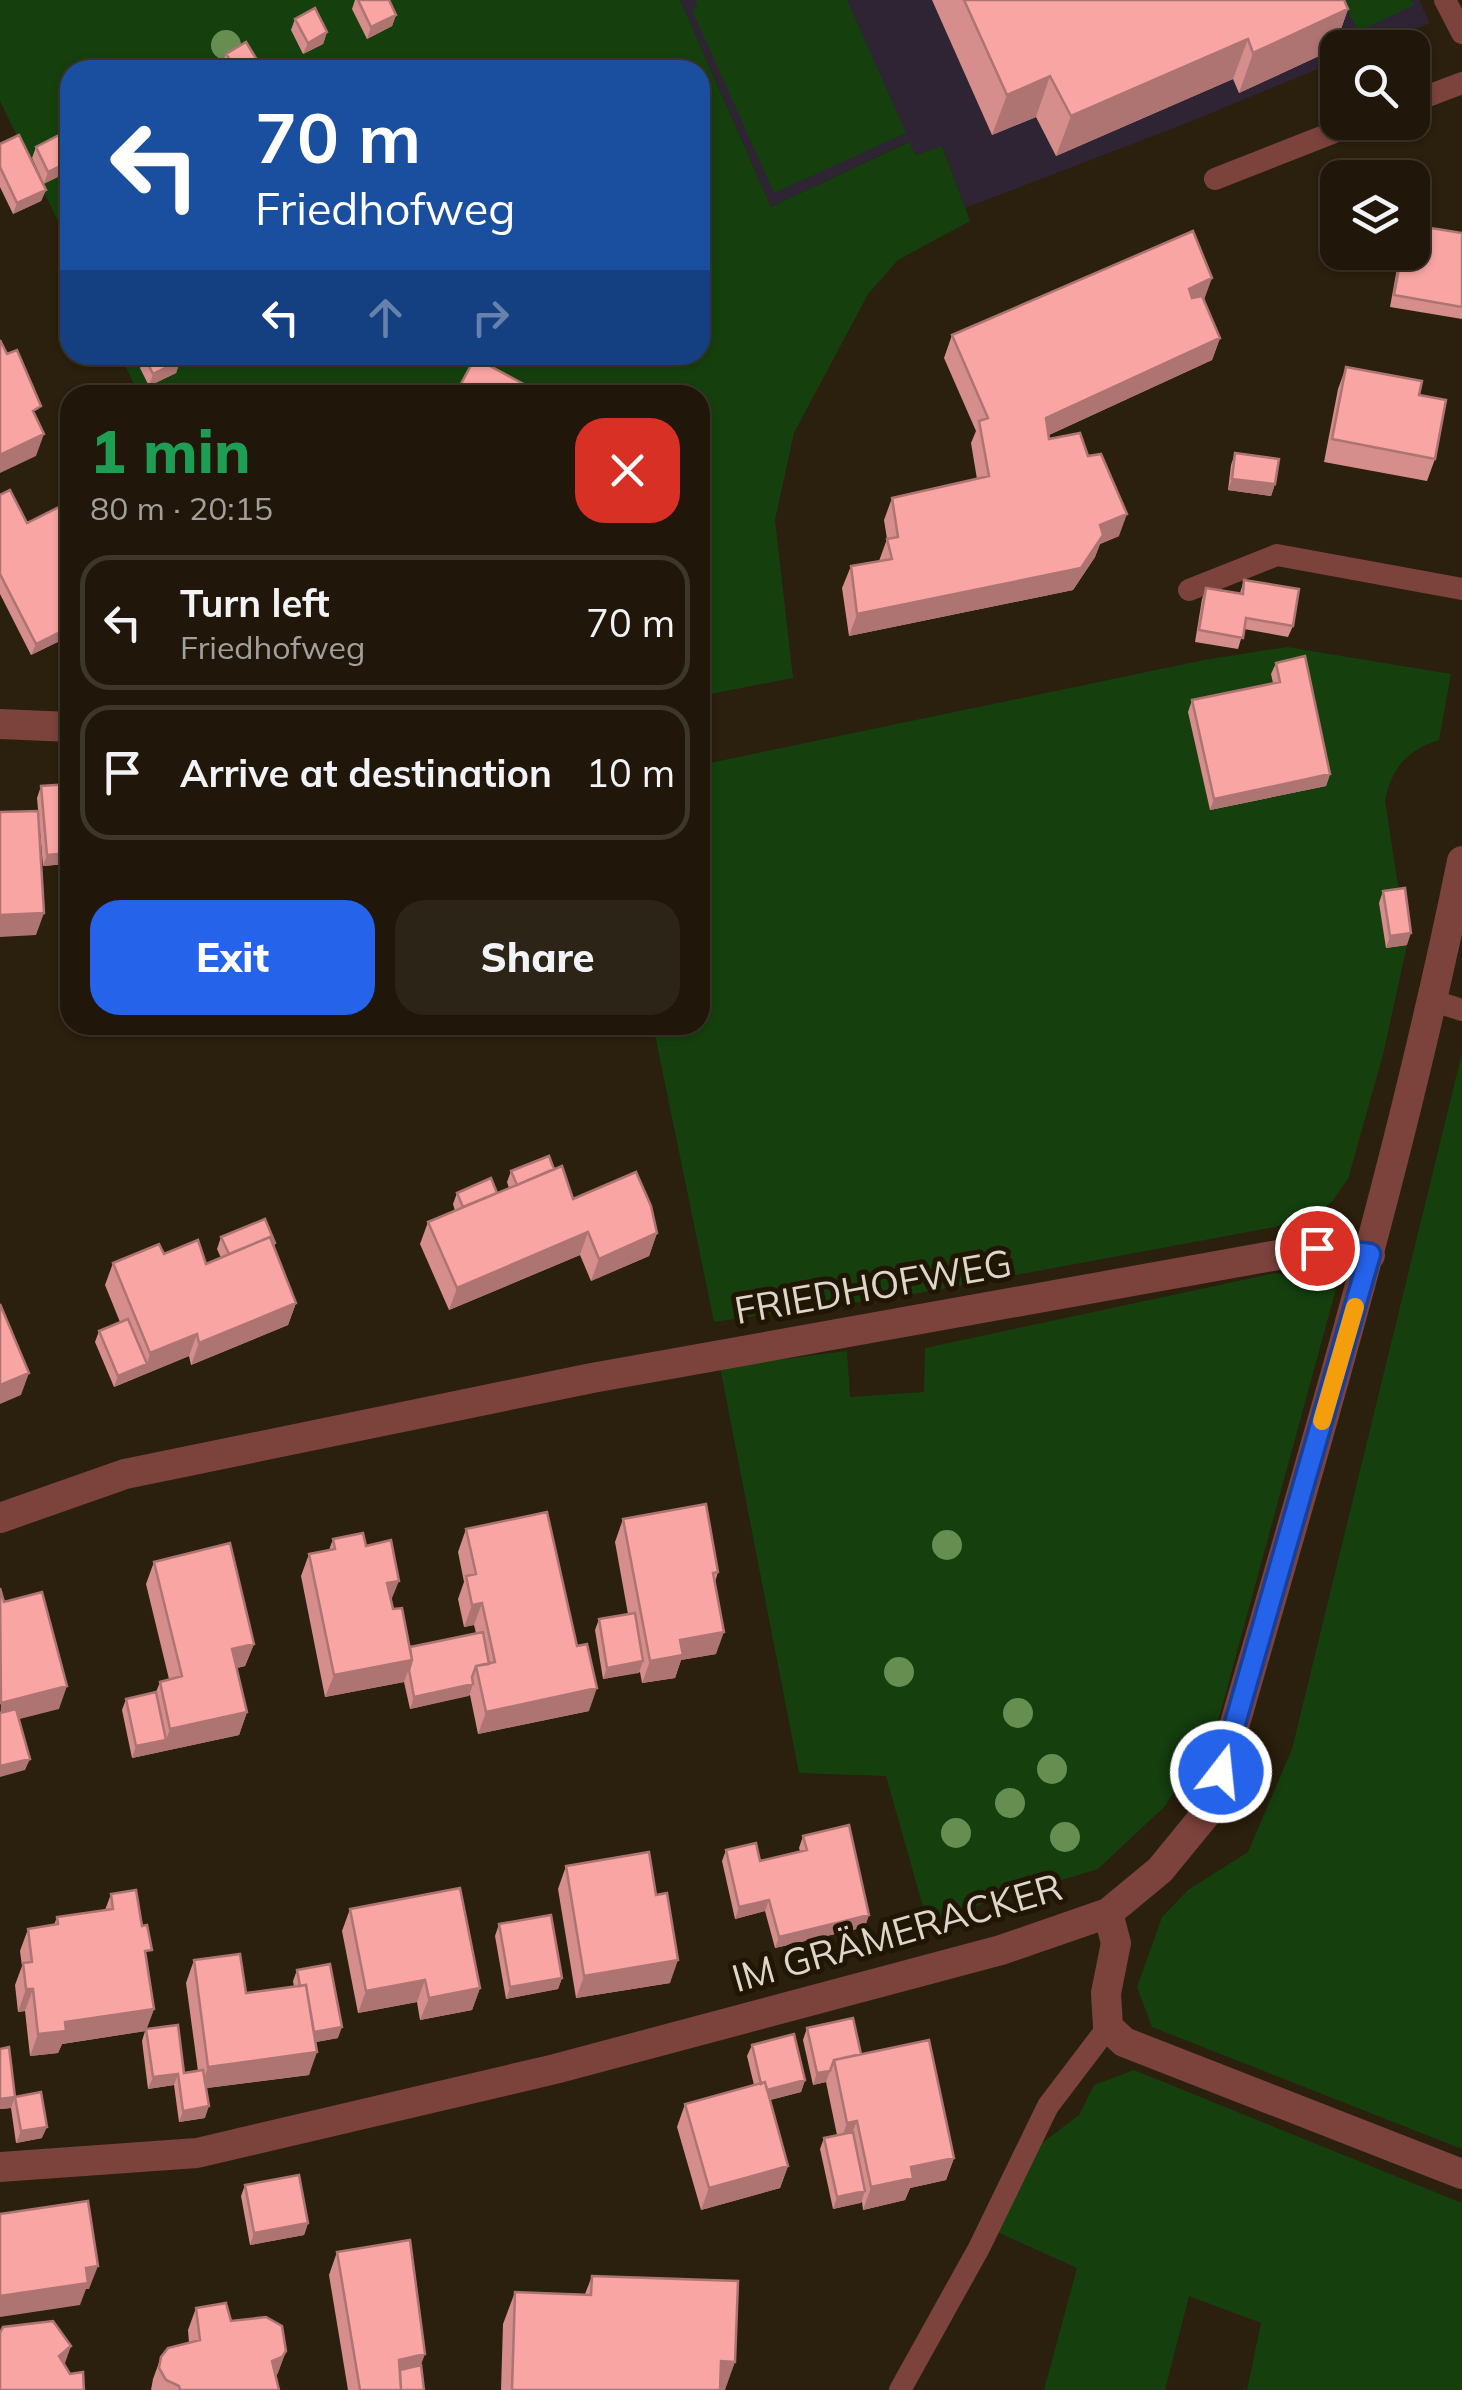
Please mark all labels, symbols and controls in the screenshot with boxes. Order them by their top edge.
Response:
map controls [1320,30,1430,270]
button: search [1320,30,1430,140]
text: 70 m [255,93,421,181]
icon: left [90,100,220,230]
button: layers [1320,160,1430,270]
text: Friedhofweg [255,180,515,236]
icon: left [253,290,308,345]
icon: ahead [358,290,413,345]
icon: right [463,290,518,345]
text: 1 min [90,413,251,488]
button: close [575,418,680,523]
text: 80 m · 20:15 [90,488,273,528]
text: Turn left [180,579,330,627]
icon: left [95,595,150,650]
text: 70 m [586,599,675,647]
text: Friedhofweg [180,627,365,667]
icon: arrive [95,745,150,800]
text: Arrive at destination [180,749,552,797]
text: 10 m [586,749,675,797]
button: Exit [90,900,375,1015]
button: Share [395,900,680,1015]
pin [1275,1206,1360,1291]
icon: arrive [1290,1221,1345,1276]
street label: FRIEDHOFWEG [731,1238,1015,1334]
position arrow [1169,1720,1273,1824]
street label: IM GRÄMERACKER [726,1862,1067,2002]

